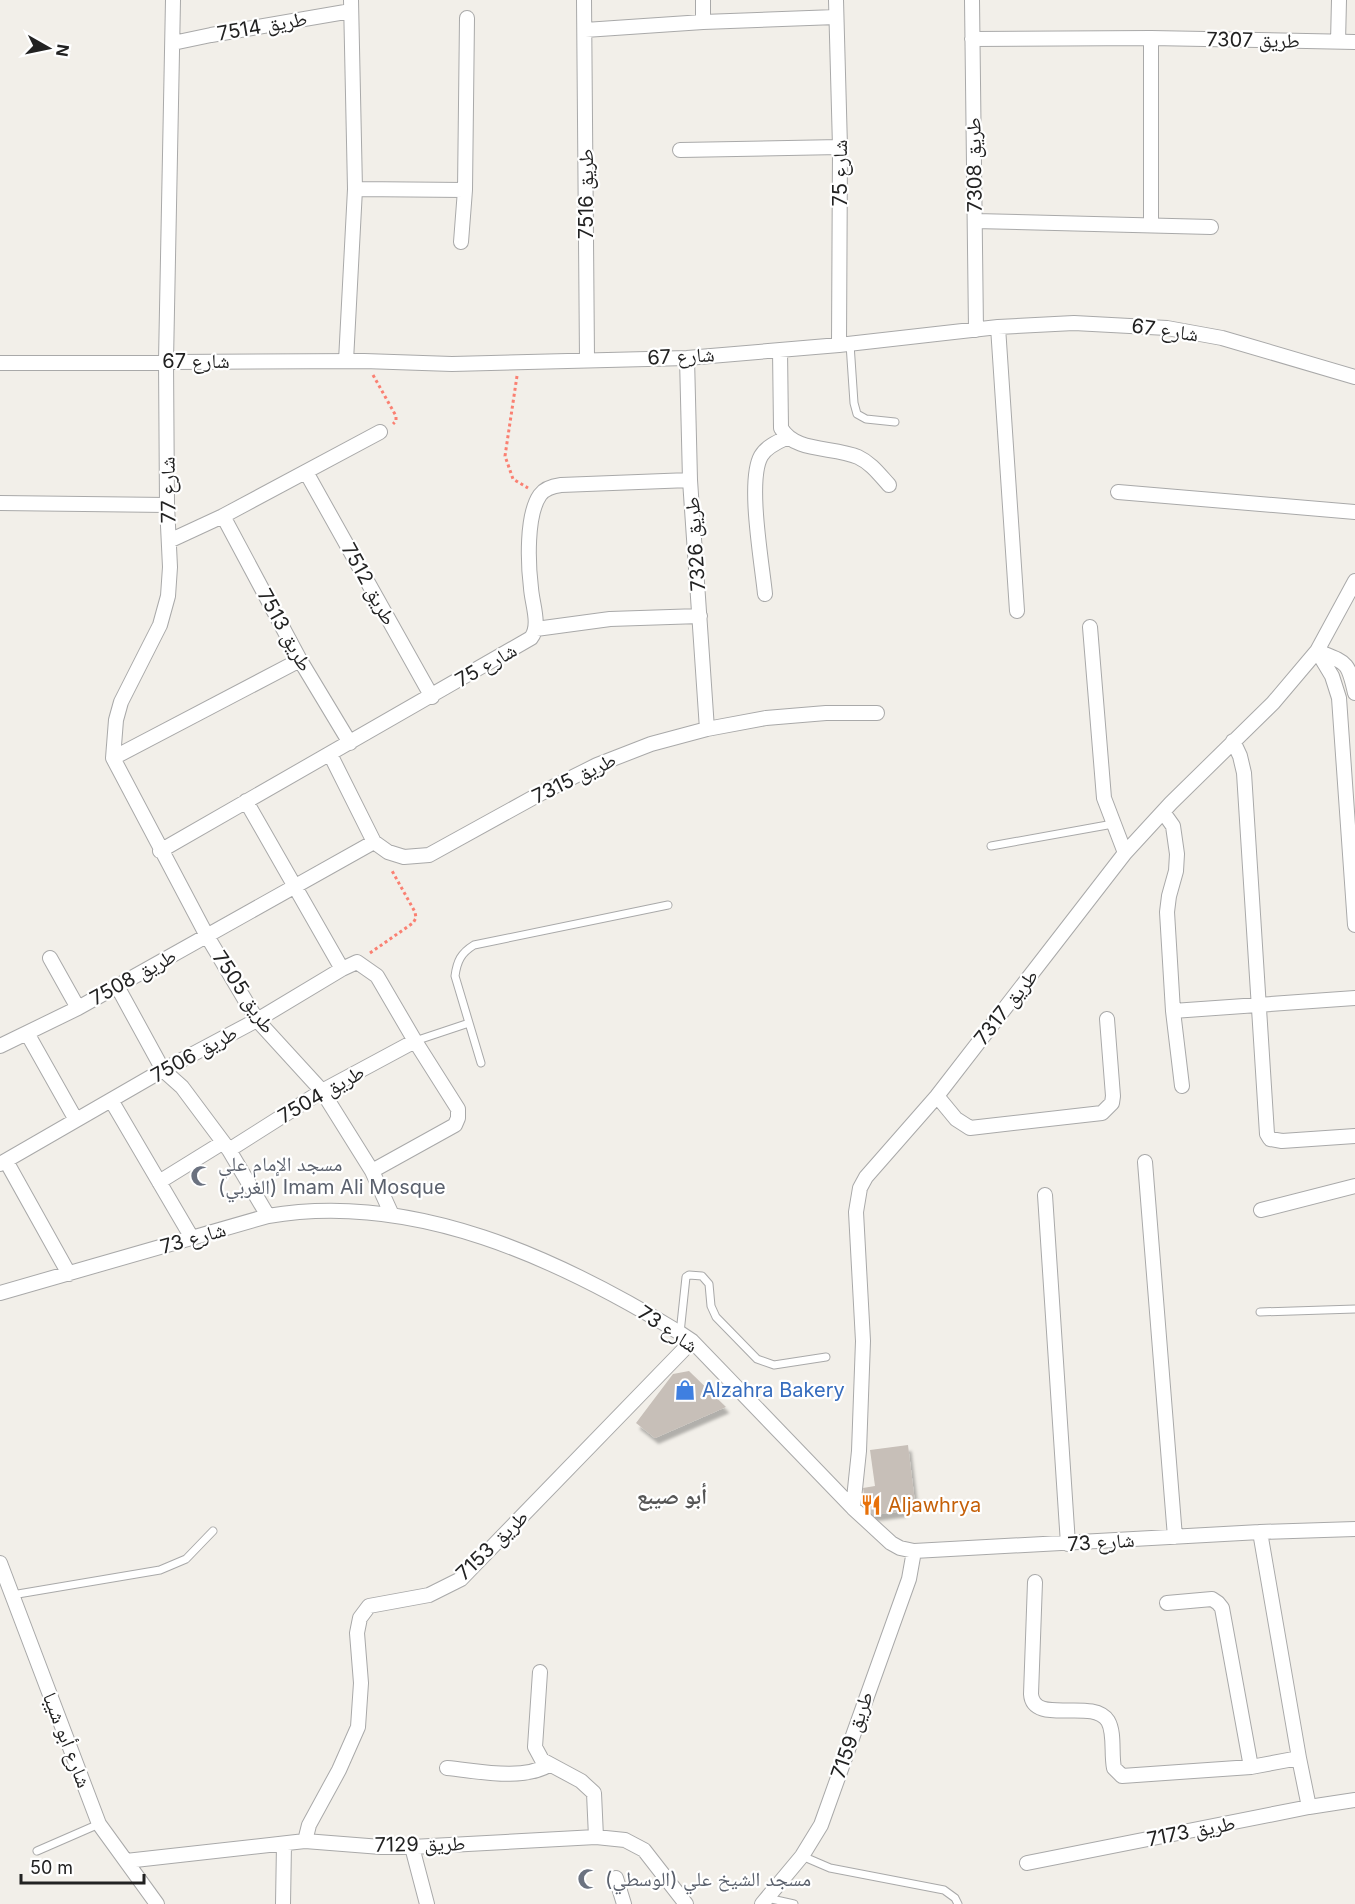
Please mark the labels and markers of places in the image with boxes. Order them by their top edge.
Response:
place label: مسجد الإمام علي (الغربي) Imam Ali Mosque [218,1152,446,1203]
mosque icon: مسجد الإمام علي (الغربي) Imam Ali Mosque [189,1164,213,1188]
shop icon: Alzahra Bakery [673,1378,697,1402]
place label: Alzahra Bakery [702,1378,845,1402]
restaurant icon: Aljawhrya [859,1493,883,1517]
place label: Aljawhrya [888,1493,981,1517]
mosque icon: مسجد الشيخ علي (الوسطي) [576,1867,600,1891]
place label: مسجد الشيخ علي (الوسطي) [605,1867,811,1895]

